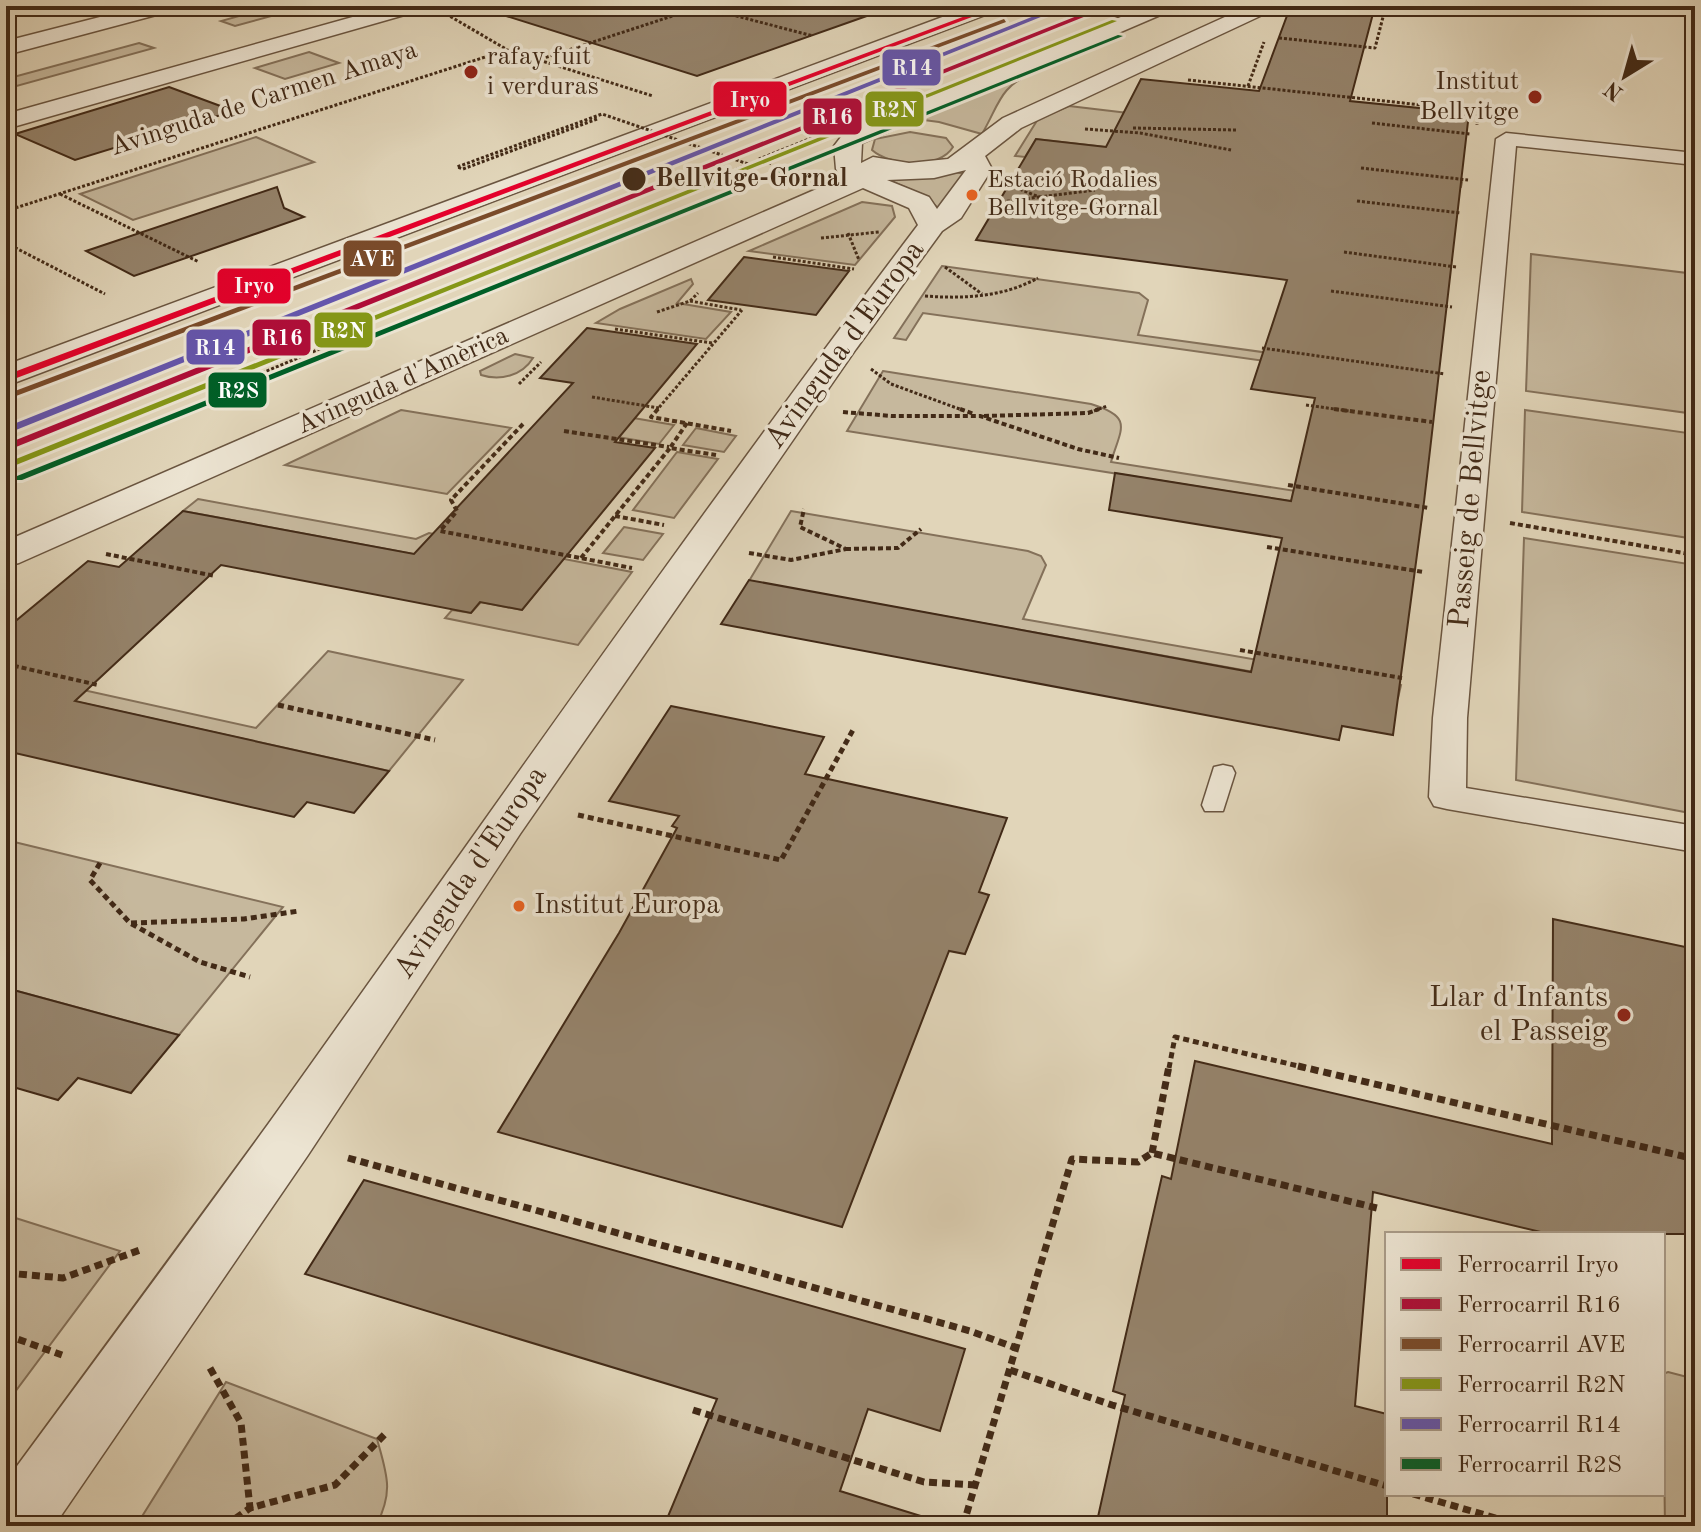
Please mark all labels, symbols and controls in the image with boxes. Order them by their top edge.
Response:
north arrow [1585,36,1665,116]
street label: Avinguda de Carmen Amaya [107,37,421,161]
place label: rafay fuit i verduras [487,44,599,100]
line badge: R14 [881,48,942,87]
text: R14 [891,58,933,80]
marker: rafay fuit i verduras [462,63,480,81]
place label: Institut Bellvitge [1419,69,1519,125]
text: N [1601,76,1628,104]
line badge: Iryo [712,80,788,118]
marker: Institut Bellvitge [1526,88,1544,106]
text: Iryo [730,90,770,112]
line badge: R2N [864,90,925,128]
line badge: R16 [802,97,863,136]
text: R2N [871,100,917,122]
text: R16 [811,107,853,129]
marker: Bellvitge-Gornal [620,165,648,193]
place label: Bellvitge-Gornal [655,166,848,192]
place label: Estació Rodalies Bellvitge-Gornal [987,169,1158,221]
marker: Estació Rodalies Bellvitge-Gornal [964,187,980,203]
street label: Avinguda d'Europa [760,235,931,455]
line badge: AVE [342,239,403,278]
text: AVE [349,249,395,271]
line badge: Iryo [216,267,292,305]
text: Iryo [234,276,274,298]
line badge: R2N [313,311,374,349]
line badge: R16 [251,318,312,357]
text: R2N [320,321,366,343]
street label: Avinguda d'Amèrica [293,323,513,439]
line badge: R14 [185,328,246,366]
text: R16 [261,328,303,350]
text: R14 [194,338,236,360]
street label: Passeig de Bellvitge [1445,368,1497,630]
line badge: R2S [207,371,268,409]
text: R2S [217,381,259,403]
street label: Avinguda d'Europa [389,761,553,985]
place label: Institut Europa [534,892,720,920]
marker: Institut Europa [511,898,527,914]
place label: Llar d'Infants el Passeig [1429,983,1608,1047]
marker: Llar d'Infants el Passeig [1615,1006,1633,1024]
legend [1385,1232,1665,1496]
text: Ferrocarril Iryo [1457,1254,1619,1278]
text: Ferrocarril R16 [1457,1294,1621,1318]
text: Ferrocarril AVE [1457,1334,1625,1358]
text: Ferrocarril R2N [1457,1374,1625,1398]
text: Ferrocarril R14 [1457,1414,1621,1438]
text: Ferrocarril R2S [1457,1454,1622,1478]

